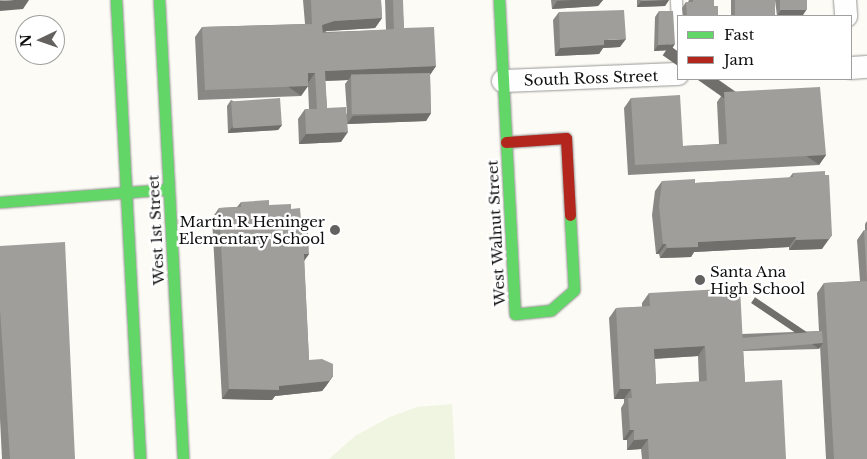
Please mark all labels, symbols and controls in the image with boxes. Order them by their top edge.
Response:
north arrow [15,15,65,65]
legend [677,15,852,80]
text: Fast [724,25,754,44]
text: N [17,34,35,48]
text: Jam [724,50,754,69]
street label: South Ross Street [524,67,658,89]
street label: West Walnut Street [483,159,509,307]
street label: West 1st Street [144,174,168,286]
place label: Martin R Heninger Elementary School [178,212,325,247]
marker: Martin R Heninger Elementary School [329,224,341,236]
place label: Santa Ana High School [710,262,805,297]
marker: Santa Ana High School [694,274,706,286]

